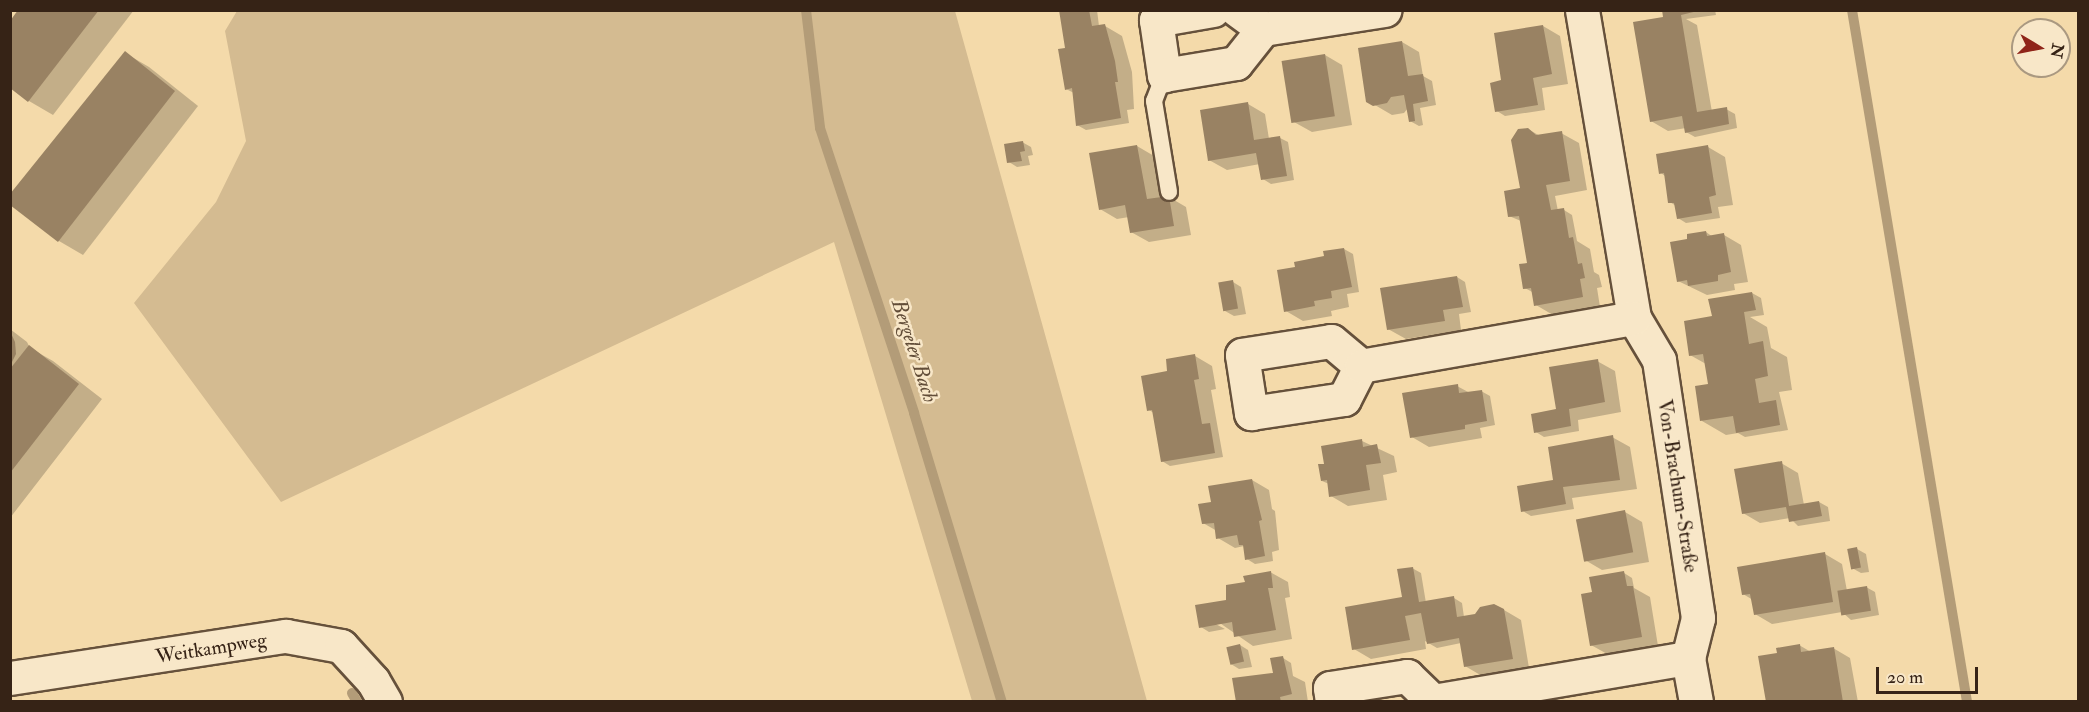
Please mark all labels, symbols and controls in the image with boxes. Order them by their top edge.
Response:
north arrow [2011,18,2071,78]
text: N [2046,42,2068,60]
water label: Bergeler Bach [885,296,943,406]
street label: Von-Brachum-Straße [1652,398,1704,574]
street label: Weitkampweg [154,627,268,669]
scale bar [1879,655,1981,693]
text: 20 m [1887,666,1923,689]

